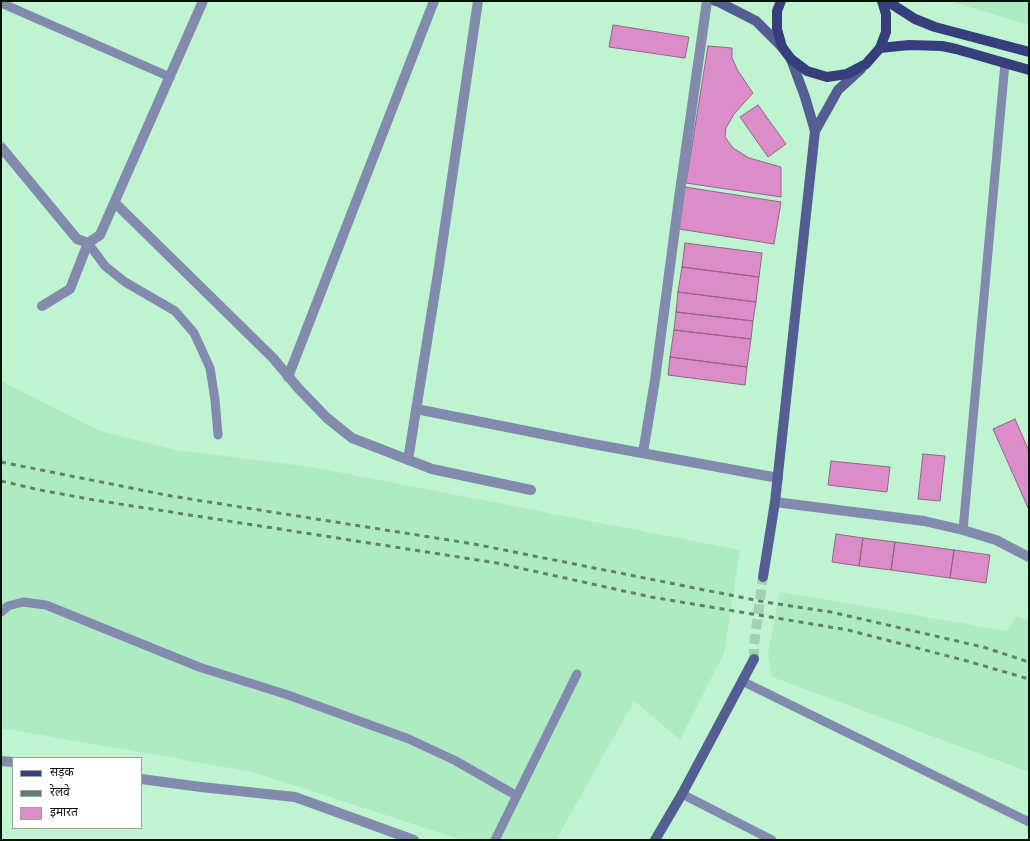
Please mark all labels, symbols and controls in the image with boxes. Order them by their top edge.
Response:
legend [12,757,142,829]
text: सड़क [50,765,74,780]
text: रेलवे [50,785,70,800]
text: इमारत [50,805,78,820]

